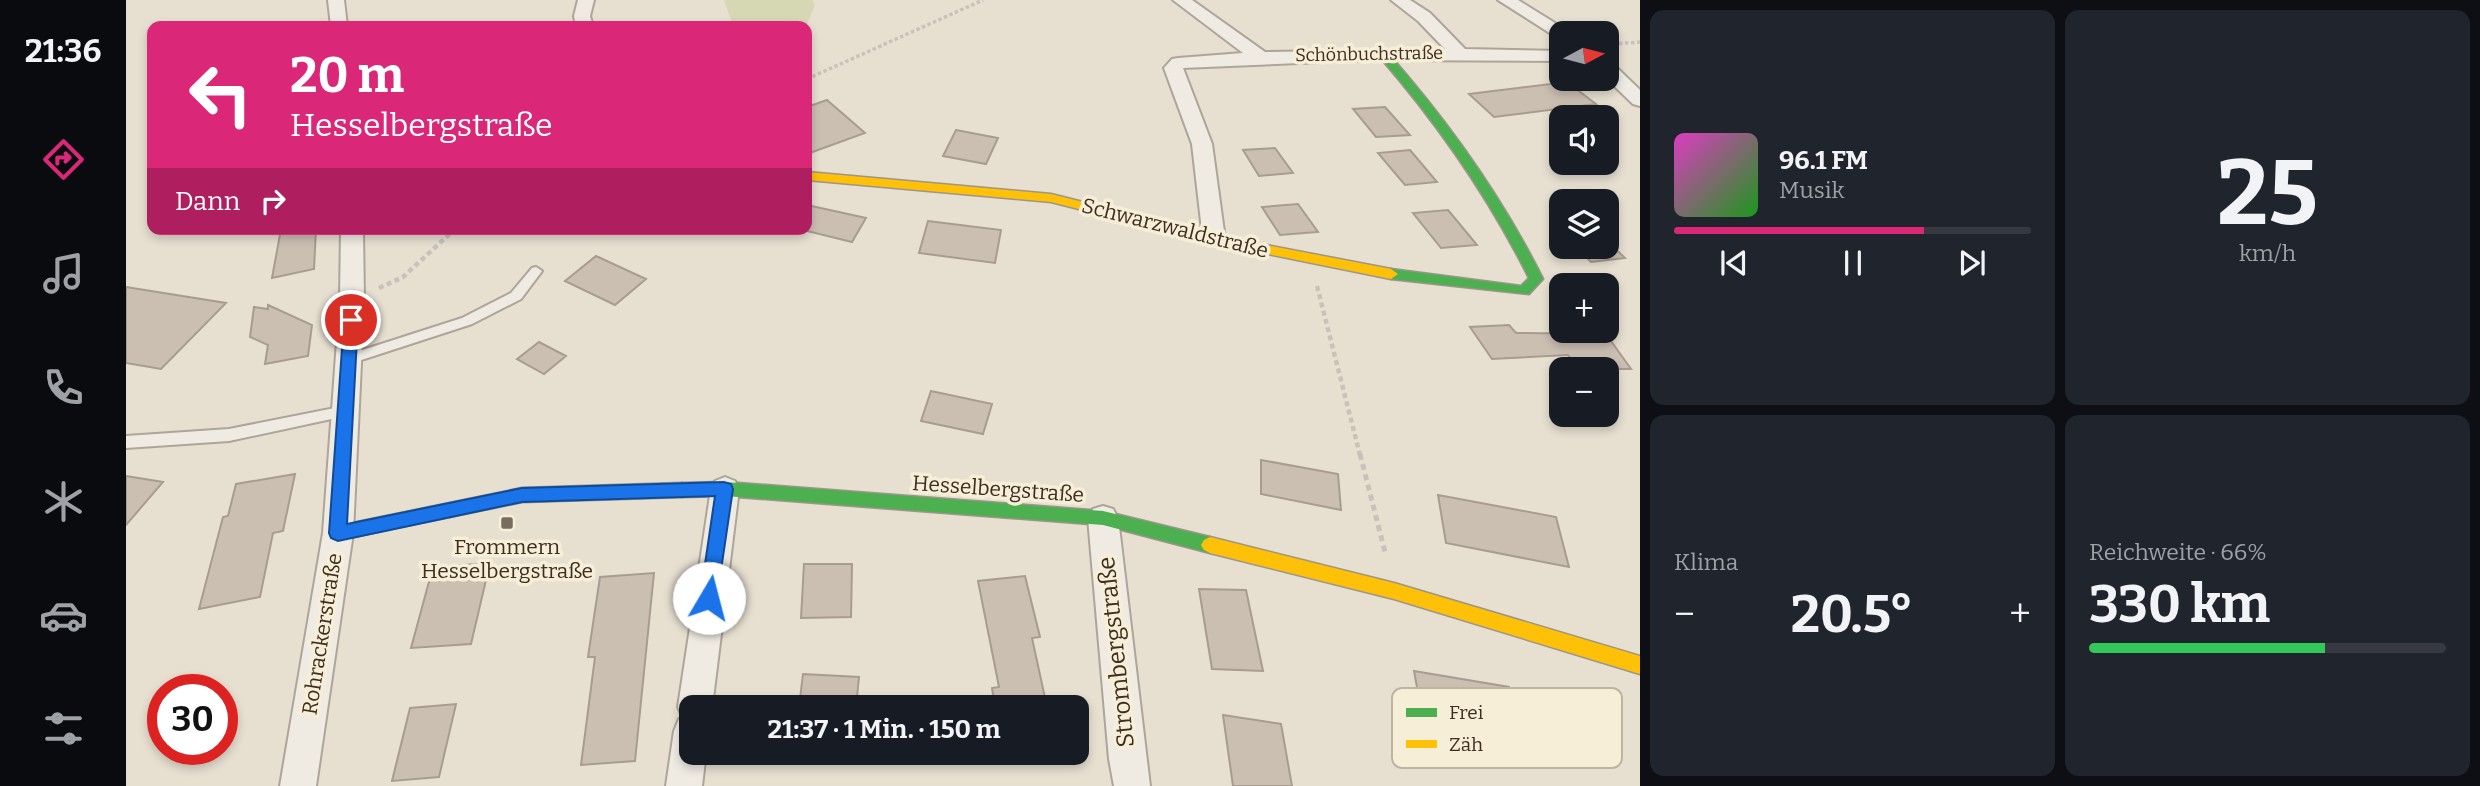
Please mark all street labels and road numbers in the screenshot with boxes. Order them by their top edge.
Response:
street label: Schönbuchstraße [1295,42,1443,66]
street label: Schwarzwaldstraße [1079,192,1271,264]
street label: Hesselbergstraße [911,470,1085,508]
street label: Rohrackerstraße [296,551,348,717]
street label: Strombergstraße [1092,555,1140,749]

